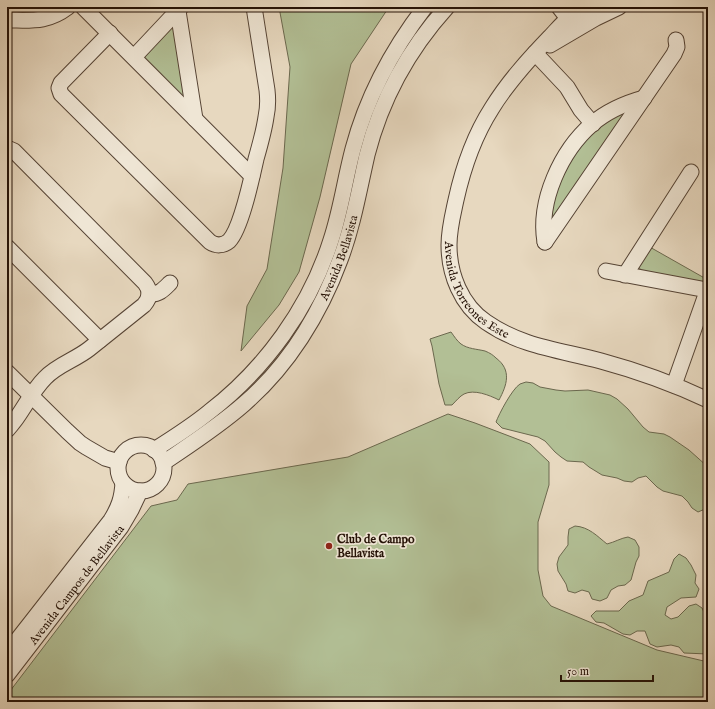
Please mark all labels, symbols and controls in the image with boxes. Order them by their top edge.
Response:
street label: Avenida Bellavista [316,213,362,304]
street label: Avenida Torreones Este [441,240,512,342]
street label: Avenida Campos de Bellavista [26,522,128,649]
place label: Club de Campo Bellavista [337,532,415,561]
marker: Club de Campo Bellavista [324,541,334,551]
scale bar [561,657,653,683]
text: 50 m [567,664,589,679]

